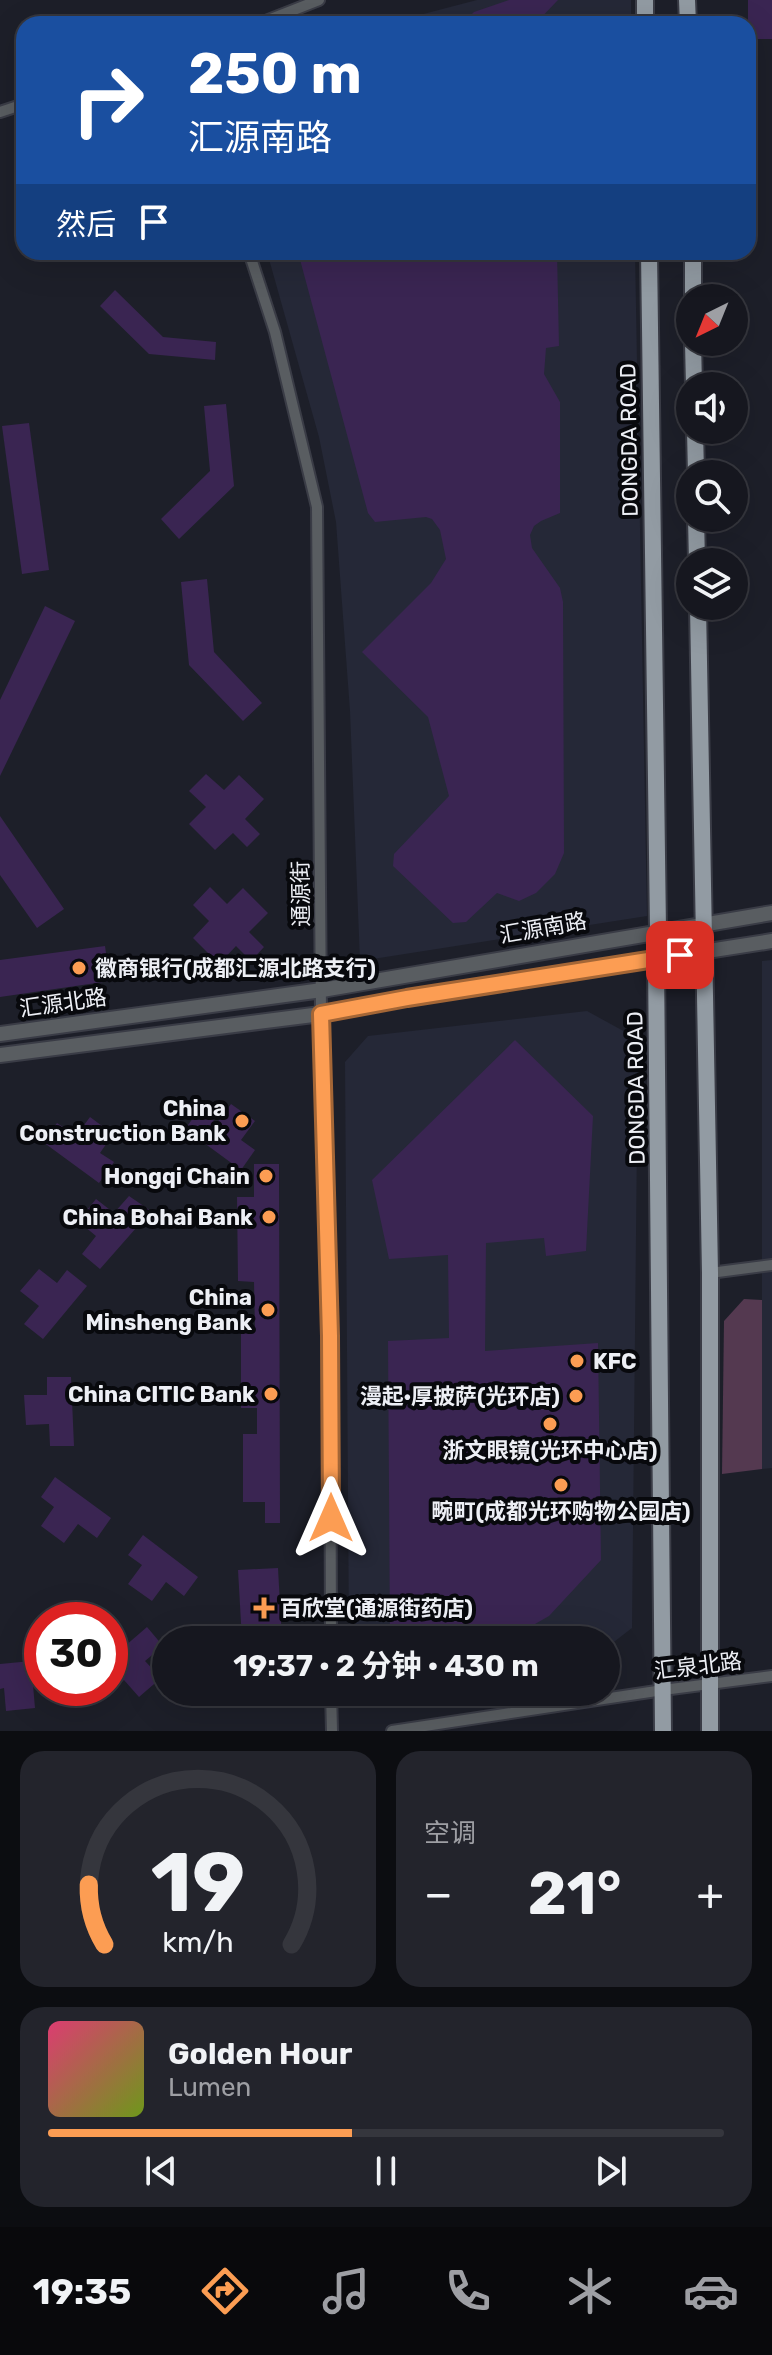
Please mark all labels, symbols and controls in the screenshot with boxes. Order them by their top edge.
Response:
text: 250 m [188,41,362,107]
icon: right [56,48,160,152]
text: 汇源南路 [188,116,332,159]
icon: arrive [132,200,176,244]
text: 然后 [56,207,116,243]
north arrow [676,284,748,356]
map controls [676,284,748,620]
street label: DONGDA ROAD [614,363,644,517]
button: sound [676,372,748,444]
button: search [676,460,748,532]
button: layers [676,548,748,620]
street label: 通源街 [287,861,315,927]
street label: 汇源南路 [497,907,589,949]
pin [646,921,714,989]
icon: arrive [658,933,702,977]
place label: 徽商银行(成都汇源北路支行) [95,955,376,982]
marker: 徽商银行(成都汇源北路支行) [70,959,88,977]
street label: 汇源北路 [18,984,108,1022]
street label: DONGDA ROAD [621,1011,651,1165]
place label: China Construction Bank [19,1095,226,1147]
marker: China Construction Bank [233,1112,251,1130]
place label: Hongqi Chain [104,1163,250,1190]
marker: Hongqi Chain [257,1167,275,1185]
place label: China Bohai Bank [62,1204,253,1231]
marker: China Bohai Bank [260,1208,278,1226]
place label: China Minsheng Bank [86,1284,252,1336]
marker: China Minsheng Bank [259,1301,277,1319]
place label: KFC [593,1348,637,1375]
marker: KFC [568,1352,586,1370]
place label: China CITIC Bank [68,1381,255,1408]
place label: 漫起·厚披萨(光环店) [360,1383,560,1410]
marker: China CITIC Bank [262,1385,280,1403]
marker: 漫起·厚披萨(光环店) [567,1387,585,1405]
marker: 浙文眼镜(光环中心店) [541,1415,559,1433]
place label: 浙文眼镜(光环中心店) [443,1437,657,1464]
position arrow [289,1476,373,1560]
marker: 畹町(成都光环购物公园店) [552,1476,570,1494]
place label: 畹町(成都光环购物公园店) [432,1498,690,1525]
place label: 百欣堂(通源街药店) [280,1595,473,1622]
marker: 百欣堂(通源街药店) [255,1599,273,1617]
speed limit sign: 30 [24,1602,128,1706]
street label: 汇泉北路 [653,1647,743,1685]
text: 19:37 · 2 分钟 · 430 m [233,1648,539,1684]
text: 空调 [424,1818,476,1849]
text: 19 [151,1833,245,1932]
text: 21° [528,1858,621,1929]
text: − [424,1868,453,1920]
text: + [697,1868,724,1920]
text: km/h [162,1925,234,1959]
text: Golden Hour [168,2036,352,2072]
text: Lumen [168,2072,251,2103]
icon: previous [139,2149,183,2193]
icon: pause [364,2149,408,2193]
icon: next [589,2149,633,2193]
icon: directions [197,2263,253,2319]
icon: music [318,2263,374,2319]
icon: phone [440,2263,496,2319]
icon: climate [562,2263,618,2319]
icon: car [683,2263,739,2319]
text: 19:35 [33,2270,131,2313]

